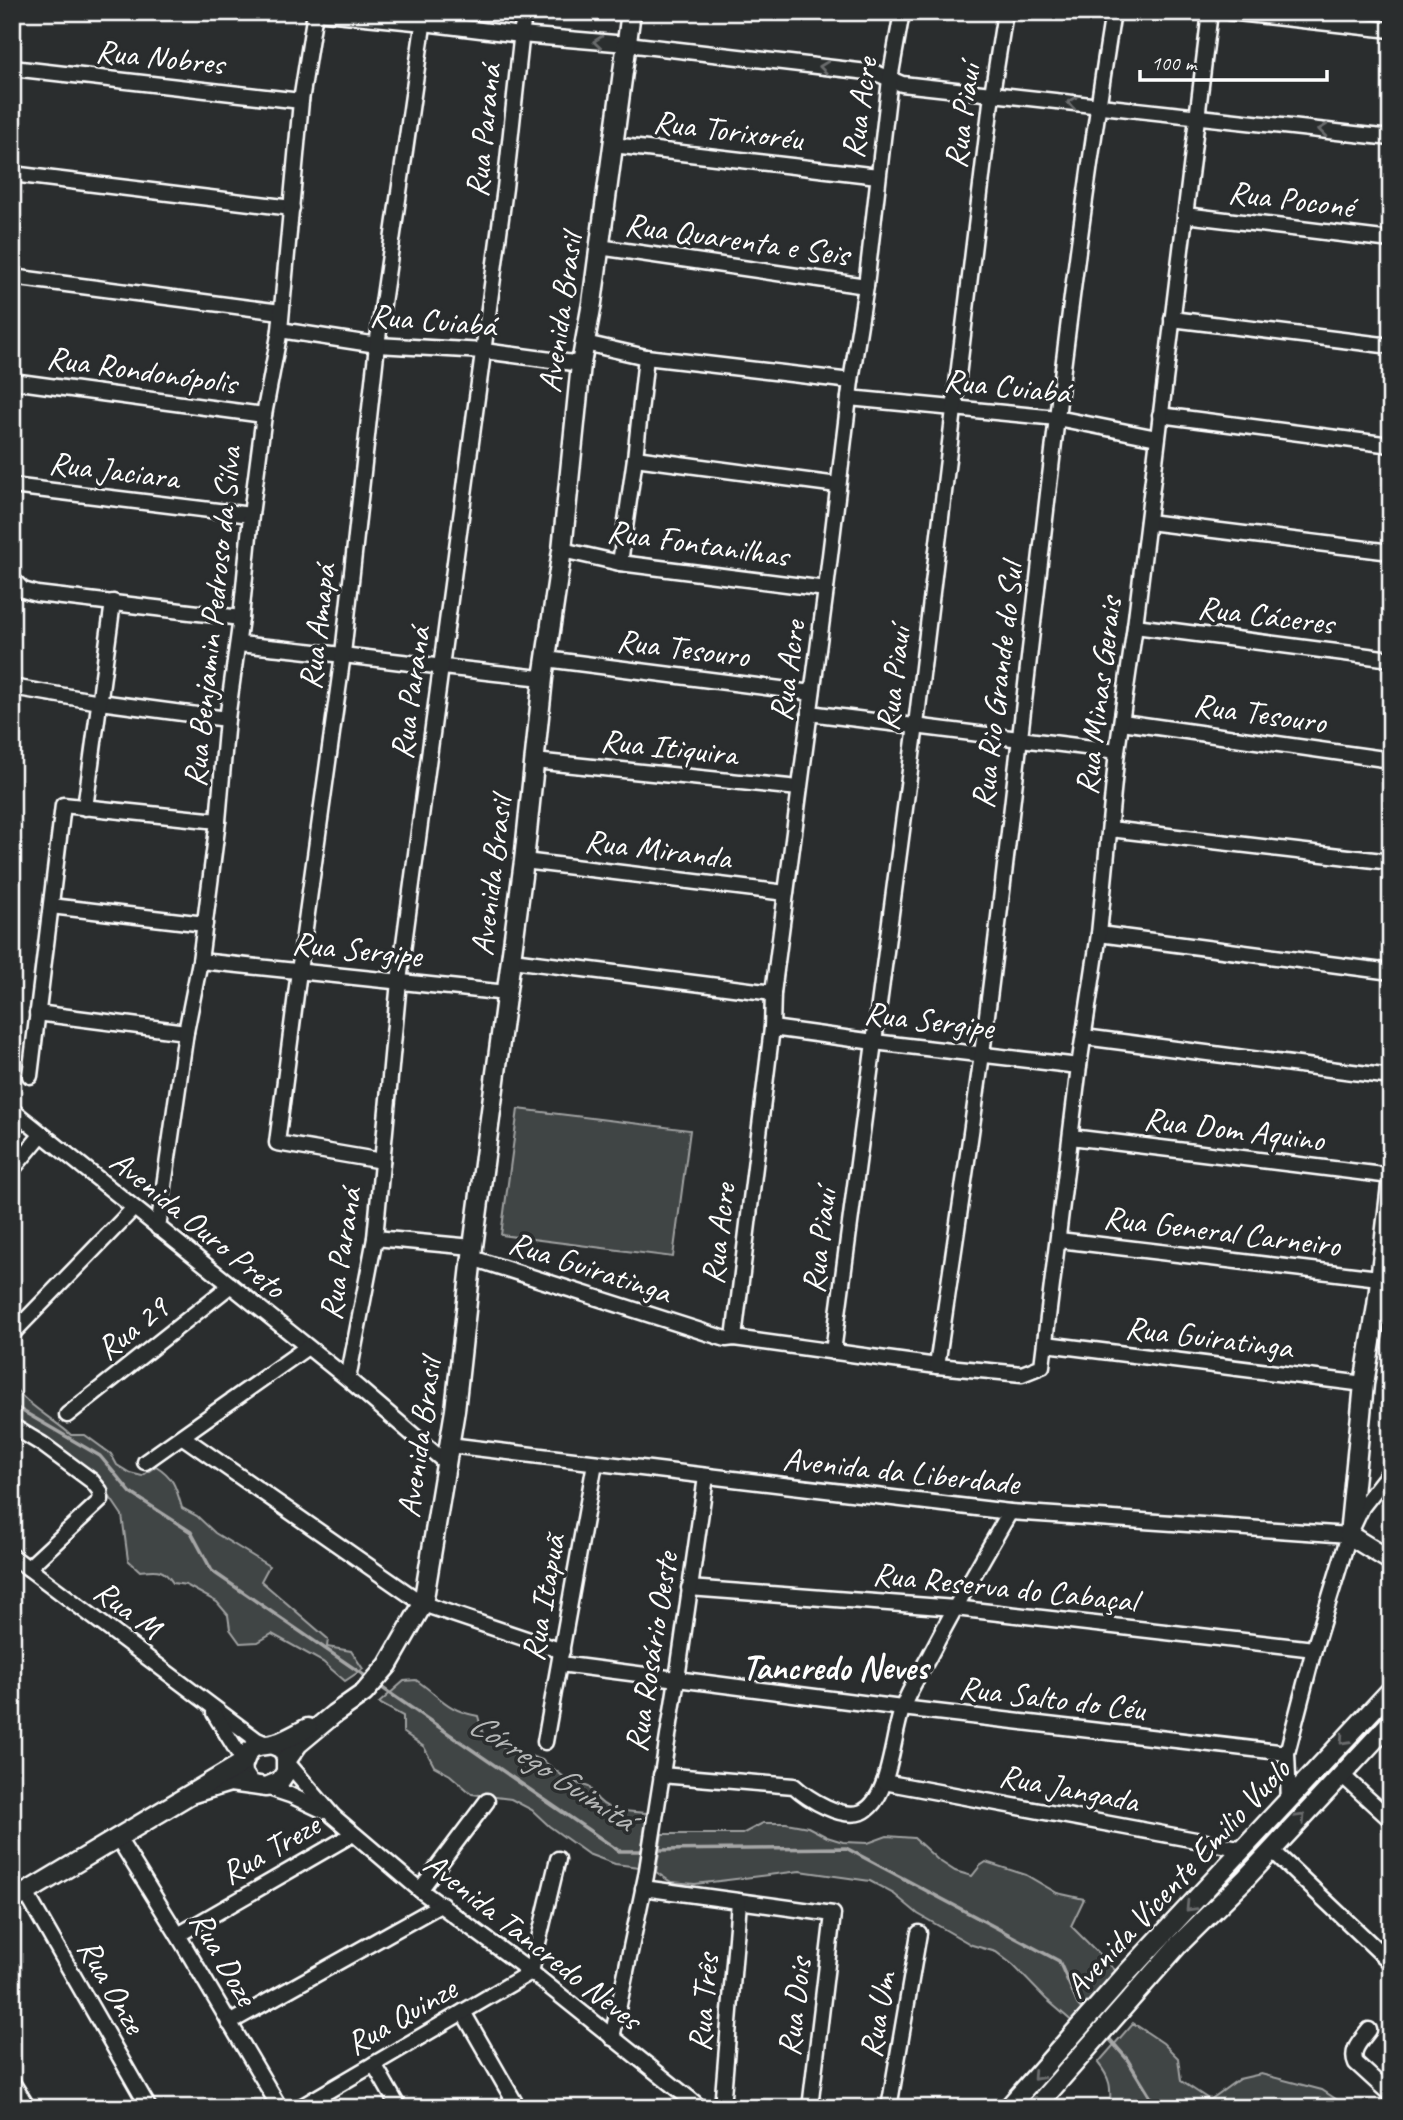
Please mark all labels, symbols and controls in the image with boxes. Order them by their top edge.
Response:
street label: Rua Nobres [94,29,229,85]
one-way arrow [592,35,603,50]
scale bar [1140,38,1328,82]
text: 100 m [1151,50,1198,76]
street label: Rua Acre [831,53,887,161]
street label: Rua Piauí [934,54,991,171]
street label: Rua Paraná [455,59,511,199]
one-way arrow [818,59,830,74]
one-way arrow [1067,95,1078,110]
street label: Rua Torixoréu [651,100,807,160]
one-way arrow [1317,123,1329,138]
street label: Rua Poconé [1226,170,1361,228]
street label: Rua Quarenta e Seis [622,202,854,276]
street label: Avenida Brasil [528,226,593,395]
street label: Rua Cuiabá [368,294,501,347]
street label: Rua Rondonópolis [44,336,242,404]
street label: Rua Cuiabá [942,359,1076,414]
street label: Rua Jaciara [47,441,184,499]
street label: Rua Benjamin Pedroso da Silva [173,443,251,789]
street label: Rua Fontanilhas [605,509,794,577]
street label: Rua Rio Grande do Sul [961,556,1034,811]
street label: Rua Amapá [289,559,346,692]
street label: Rua Cáceres [1196,586,1339,645]
street label: Rua Minas Gerais [1065,592,1131,797]
street label: Rua Acre [759,616,815,724]
street label: Rua Piauí [866,618,921,734]
street label: Rua Tesouro [614,619,753,677]
street label: Rua Paraná [380,621,441,762]
street label: Rua Tesouro [1191,683,1330,743]
street label: Rua Itiquira [599,719,742,775]
street label: Avenida Brasil [460,789,522,958]
street label: Rua Miranda [582,819,735,879]
street label: Rua Sergipe [290,921,426,977]
street label: Rua Sergipe [862,991,998,1049]
street label: Rua Dom Aquino [1141,1097,1328,1161]
street label: Avenida Ouro Preto [102,1140,296,1309]
street label: Rua Acre [691,1179,745,1287]
street label: Rua Piauí [792,1180,847,1296]
street label: Rua Paraná [309,1181,372,1323]
street label: Rua General Carneiro [1101,1196,1344,1266]
street label: Rua Guiratinga [504,1221,679,1314]
street label: Rua 29 [88,1285,179,1369]
street label: Rua Guiratinga [1123,1306,1298,1368]
street label: Avenida Brasil [387,1351,452,1520]
street label: Avenida da Liberdade [781,1438,1023,1505]
street label: Rua Itapuã [511,1528,575,1664]
street label: Rua Rosário Oeste [614,1547,688,1755]
street label: Rua Reserva do Cabaçal [871,1552,1144,1622]
street label: Rua M [86,1570,172,1649]
district label: Tancredo Neves [742,1645,932,1690]
street label: Rua Salto do Céu [957,1666,1149,1730]
water label: Córrego Guimitá [461,1701,650,1845]
one-way arrow [1340,1732,1353,1745]
street label: Avenida Vicente Emilio Vuolo [1055,1748,1300,2007]
street label: Rua Jangada [996,1754,1144,1822]
street label: Rua Treze [213,1803,329,1894]
one-way arrow [1293,1814,1305,1827]
street label: Avenida Tancredo Neves [415,1843,653,2041]
one-way arrow [1186,1899,1198,1912]
street label: Rua Doze [180,1903,269,2015]
street label: Rua Onze [68,1931,157,2043]
street label: Rua Três [678,1950,728,2053]
street label: Rua Dois [767,1953,821,2058]
street label: Rua Quinze [338,1967,466,2064]
street label: Rua Um [849,1967,906,2061]
one-way arrow [1033,2068,1045,2081]

